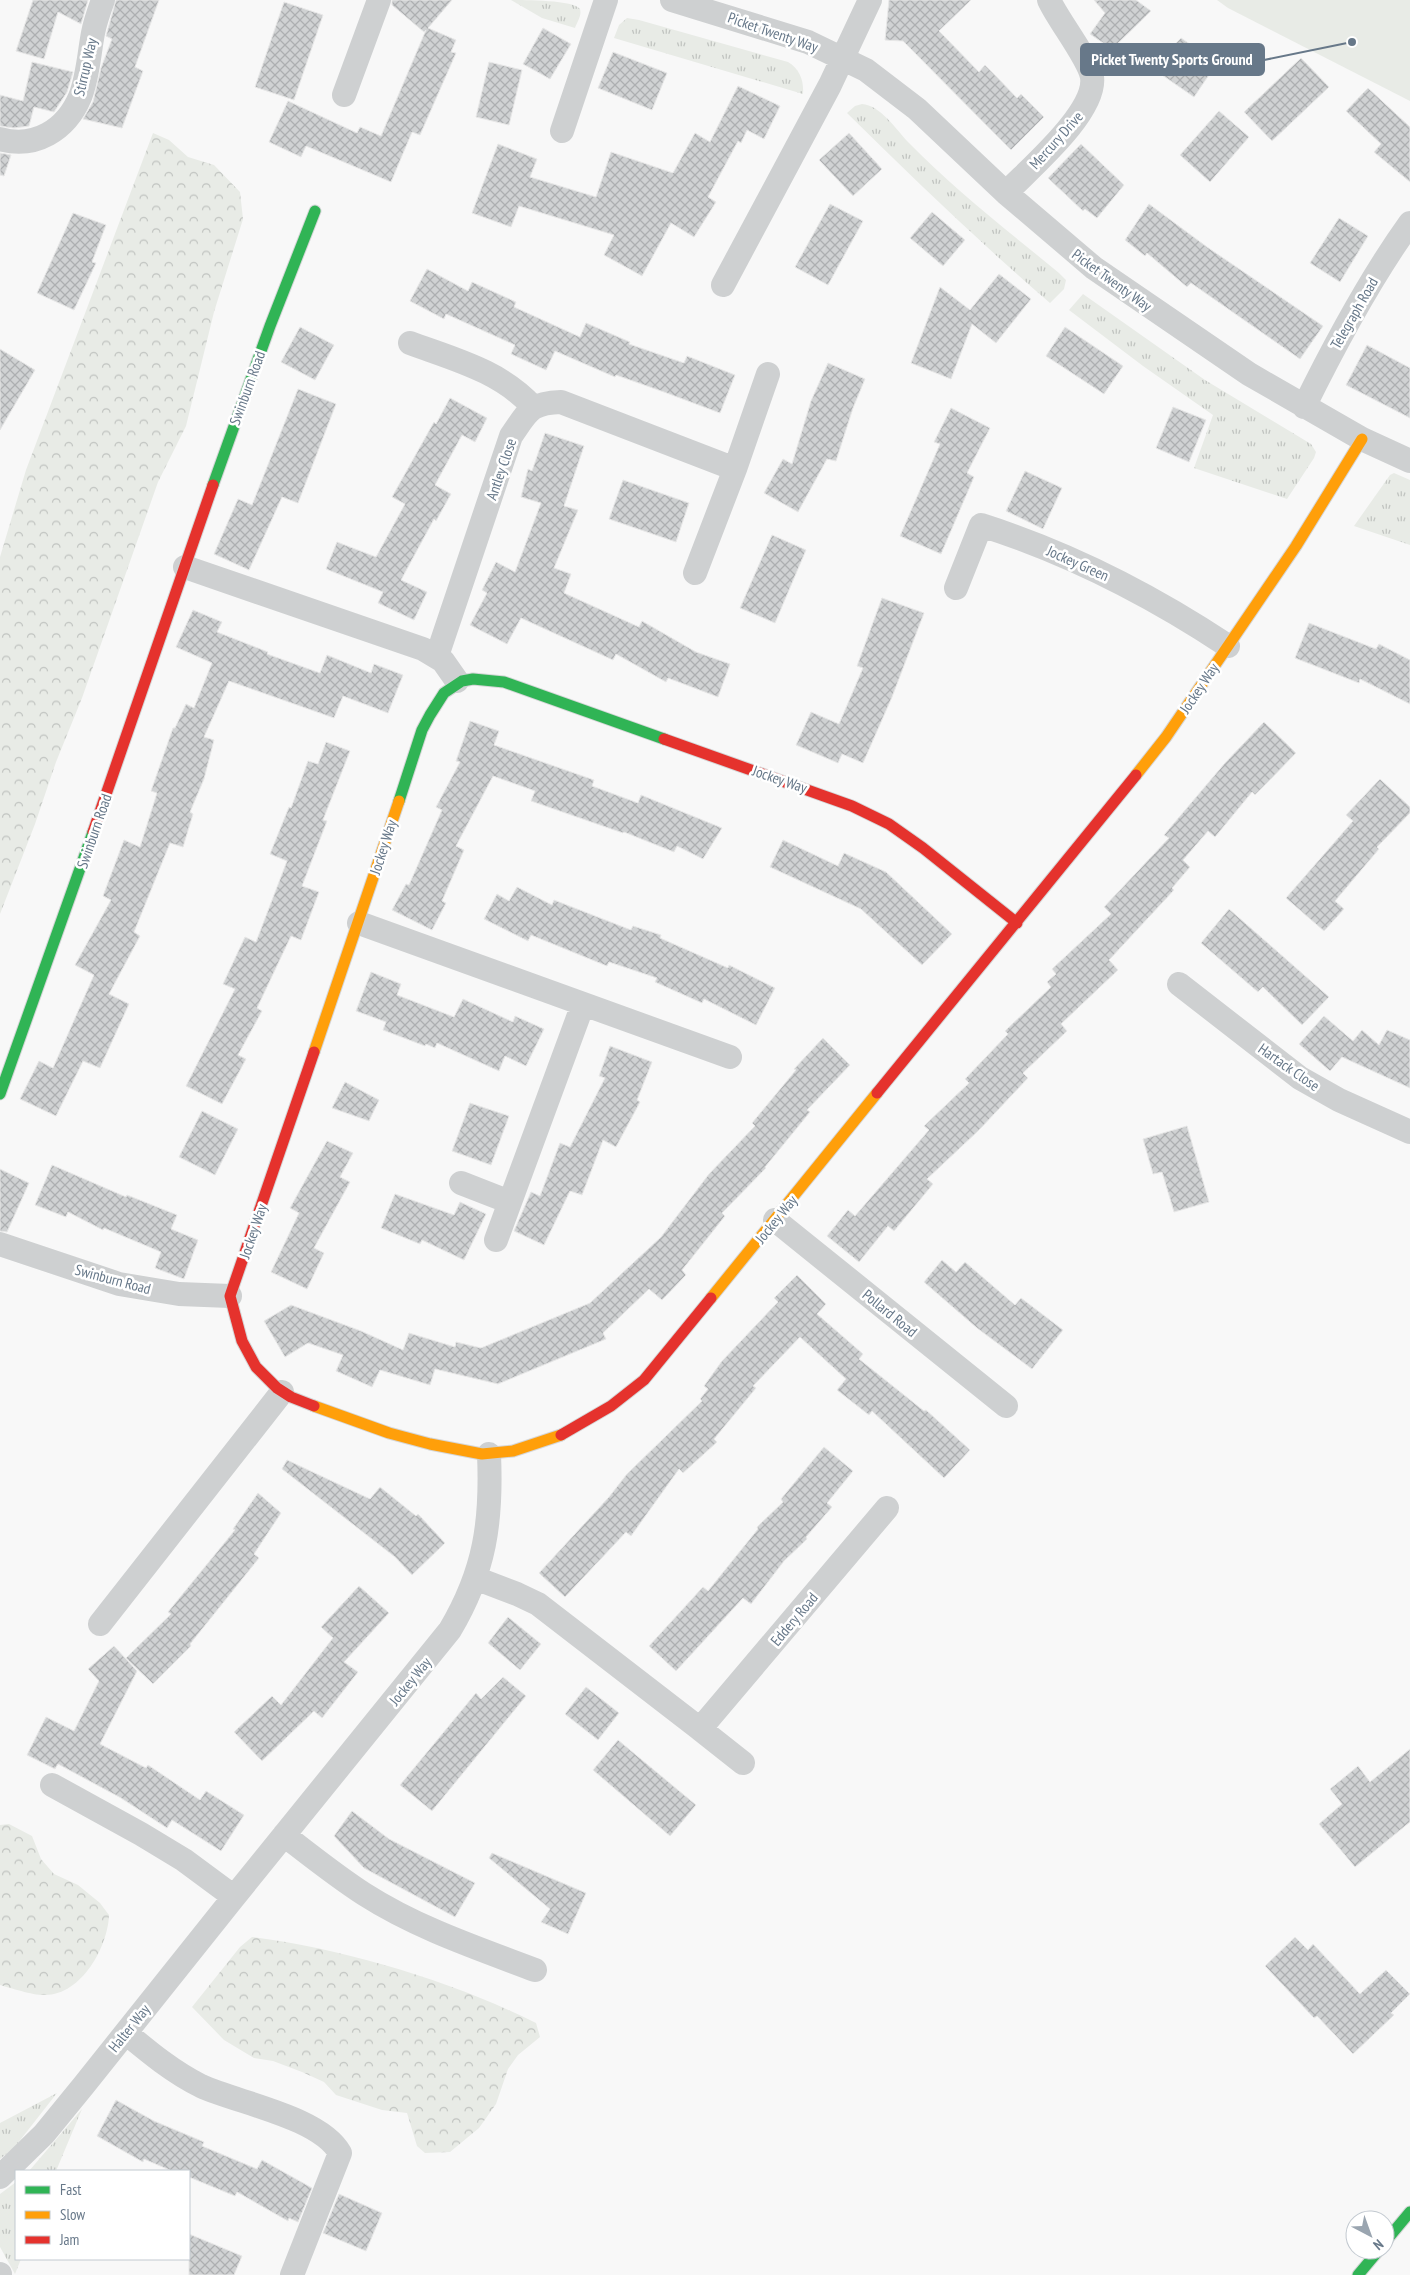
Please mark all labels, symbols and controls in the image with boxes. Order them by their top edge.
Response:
street label: Picket Twenty Way [725,8,821,56]
street label: Stirrup Way [69,36,101,98]
callout: Picket Twenty Sports Ground [1081,44,1264,75]
text: Picket Twenty Sports Ground [1091,49,1253,69]
street label: Mercury Drive [1025,107,1087,173]
street label: Picket Twenty Way [1068,245,1156,316]
street label: Telegraph Road [1326,274,1382,352]
street label: Swinburn Road [225,348,269,428]
street label: Antley Close [482,436,520,502]
street label: Jockey Green [1043,541,1112,585]
street label: Jockey Way [1175,659,1223,718]
street label: Jockey Way [749,761,810,797]
street label: Swinburn Road [72,791,116,871]
street label: Jockey Way [365,817,401,878]
street label: Hartack Close [1255,1039,1323,1095]
street label: Jockey Way [750,1191,801,1248]
street label: Jockey Way [235,1201,271,1262]
street label: Swinburn Road [73,1260,153,1298]
street label: Pollard Road [859,1285,921,1341]
street label: Eddery Road [766,1588,822,1650]
street label: Jockey Way [384,1653,435,1710]
street label: Halter Way [104,2000,154,2056]
legend [15,2170,190,2260]
text: Fast [60,2180,81,2199]
text: Slow [60,2205,85,2224]
north arrow [1345,2210,1395,2260]
text: Jam [59,2230,79,2249]
text: N [1370,2236,1387,2254]

